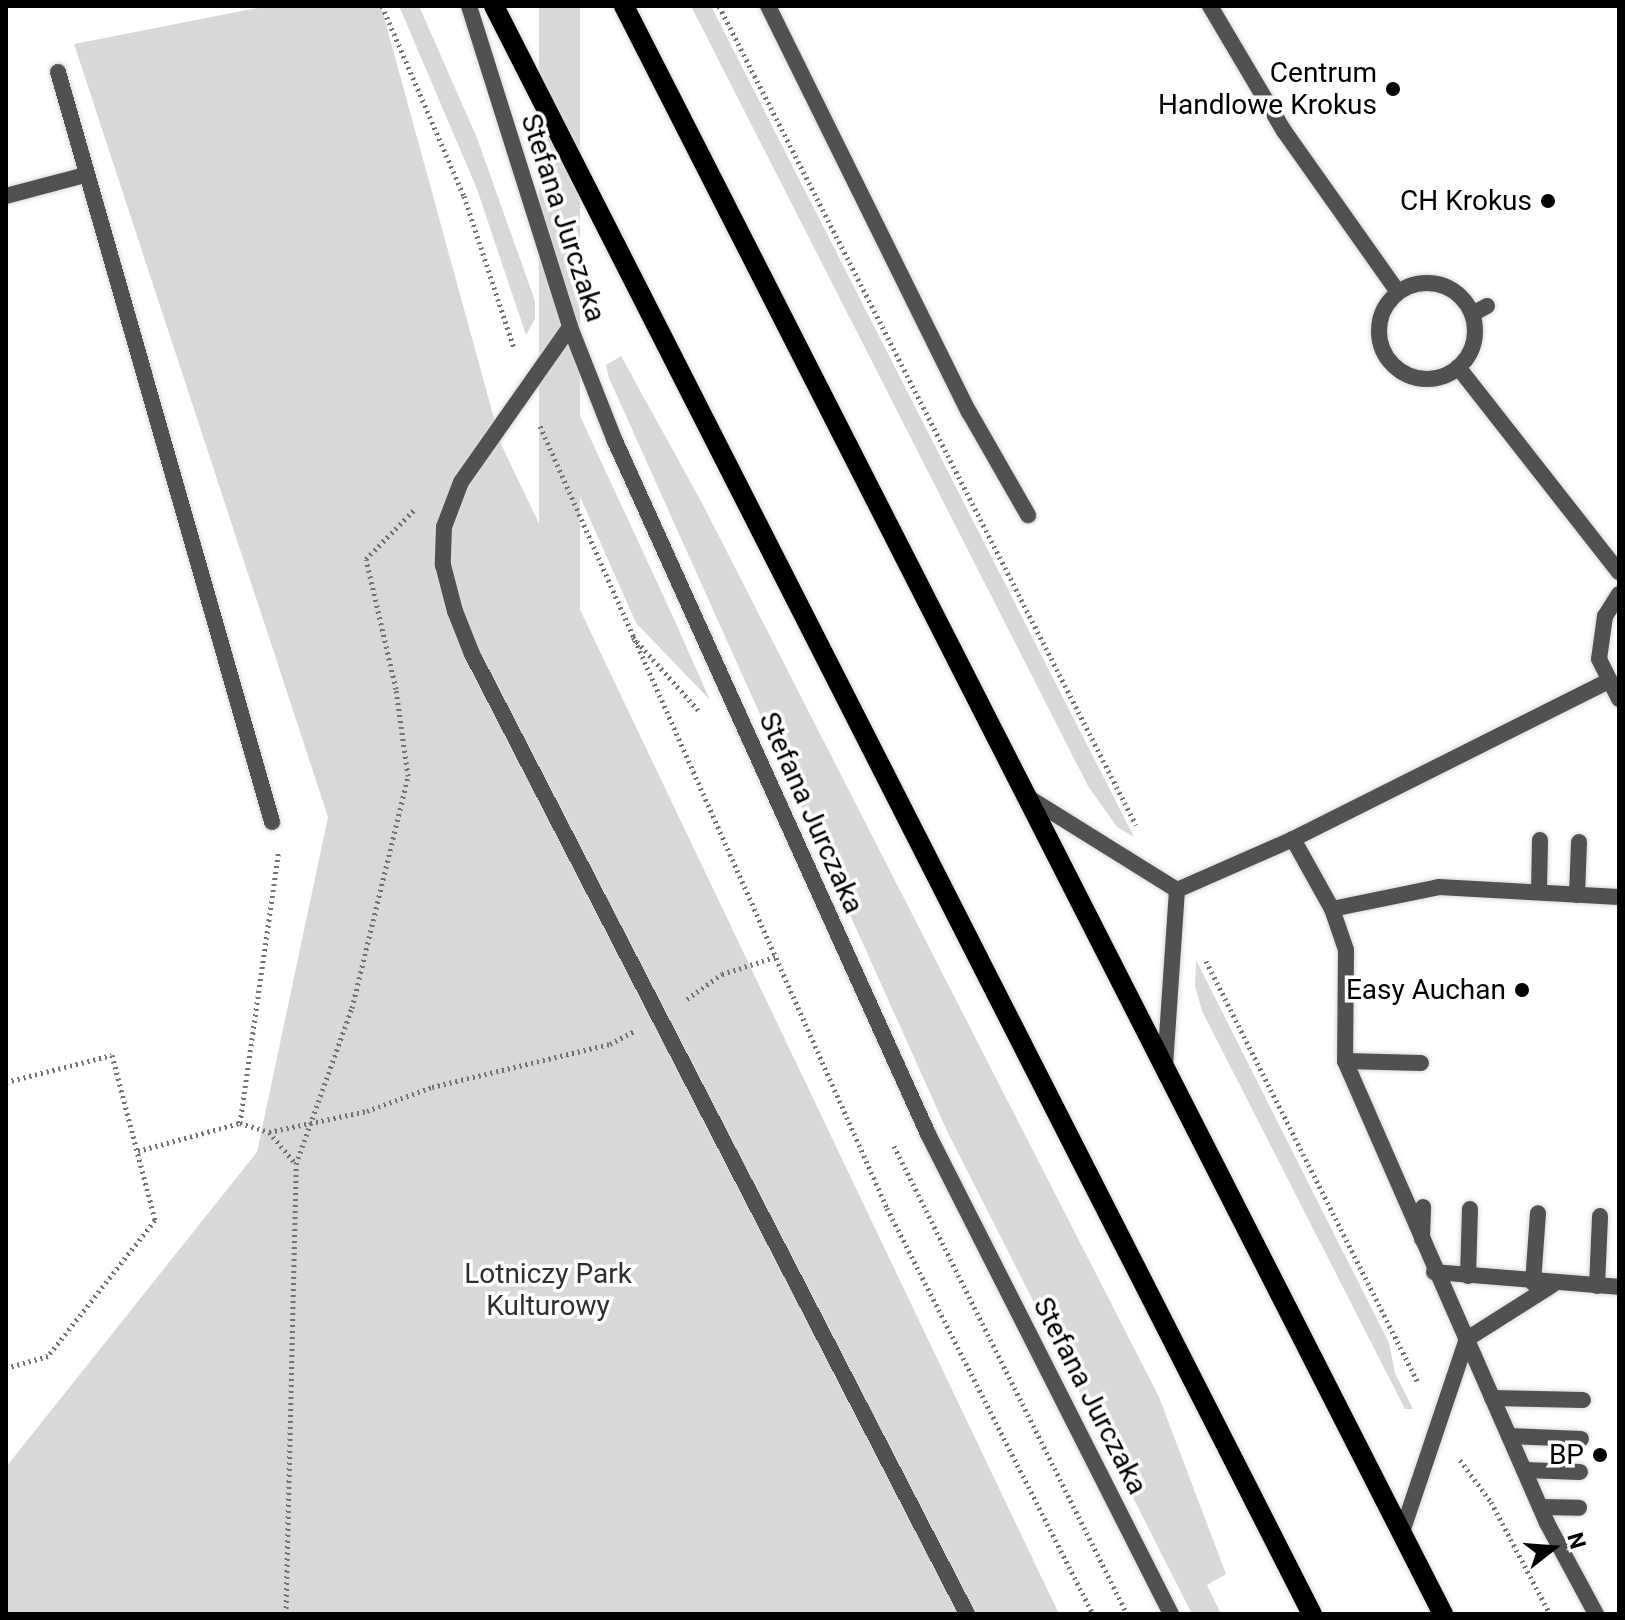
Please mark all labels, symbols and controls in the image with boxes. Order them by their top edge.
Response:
place label: Centrum Handlowe Krokus [1158,56,1377,122]
marker: Centrum Handlowe Krokus [1384,80,1402,98]
street label: Stefana Jurczaka [514,110,612,326]
place label: CH Krokus [1400,184,1532,218]
marker: CH Krokus [1539,192,1557,210]
street label: Stefana Jurczaka [752,707,870,919]
place label: Easy Auchan [1346,973,1506,1007]
marker: Easy Auchan [1513,981,1531,999]
park label: Lotniczy Park Kulturowy [464,1257,632,1323]
street label: Stefana Jurczaka [1026,1292,1154,1500]
place label: BP [1549,1438,1584,1472]
marker: BP [1591,1446,1609,1464]
north arrow [1513,1508,1593,1588]
text: N [1562,1530,1591,1552]

